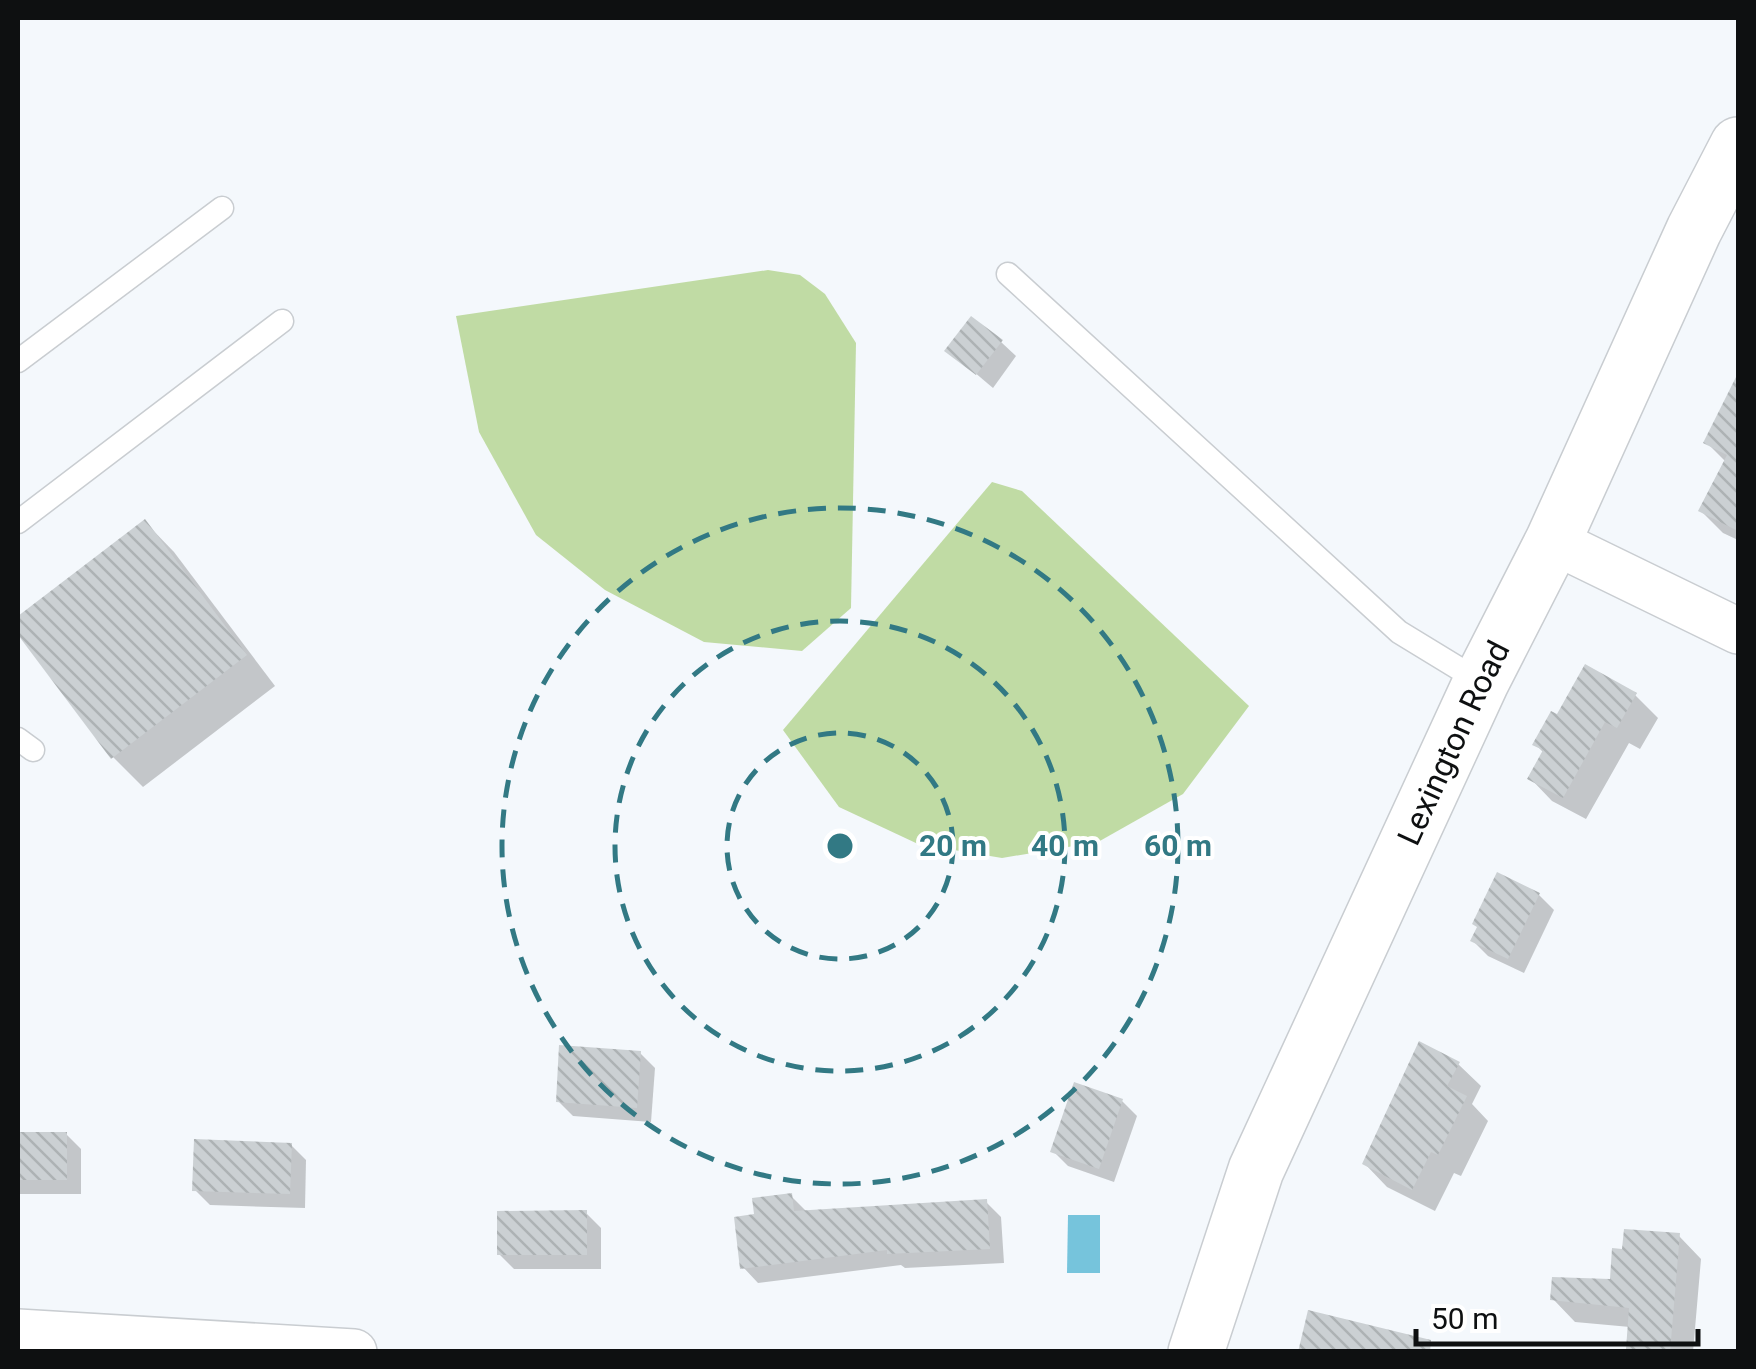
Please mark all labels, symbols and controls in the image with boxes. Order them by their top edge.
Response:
street label: Lexington Road [1389,635,1518,851]
centre of rings [822,828,858,864]
text: 20 m [919,828,987,863]
text: 40 m [1031,828,1099,863]
text: 60 m [1144,828,1212,863]
scale bar [1416,1284,1698,1346]
text: 50 m [1431,1301,1498,1336]

